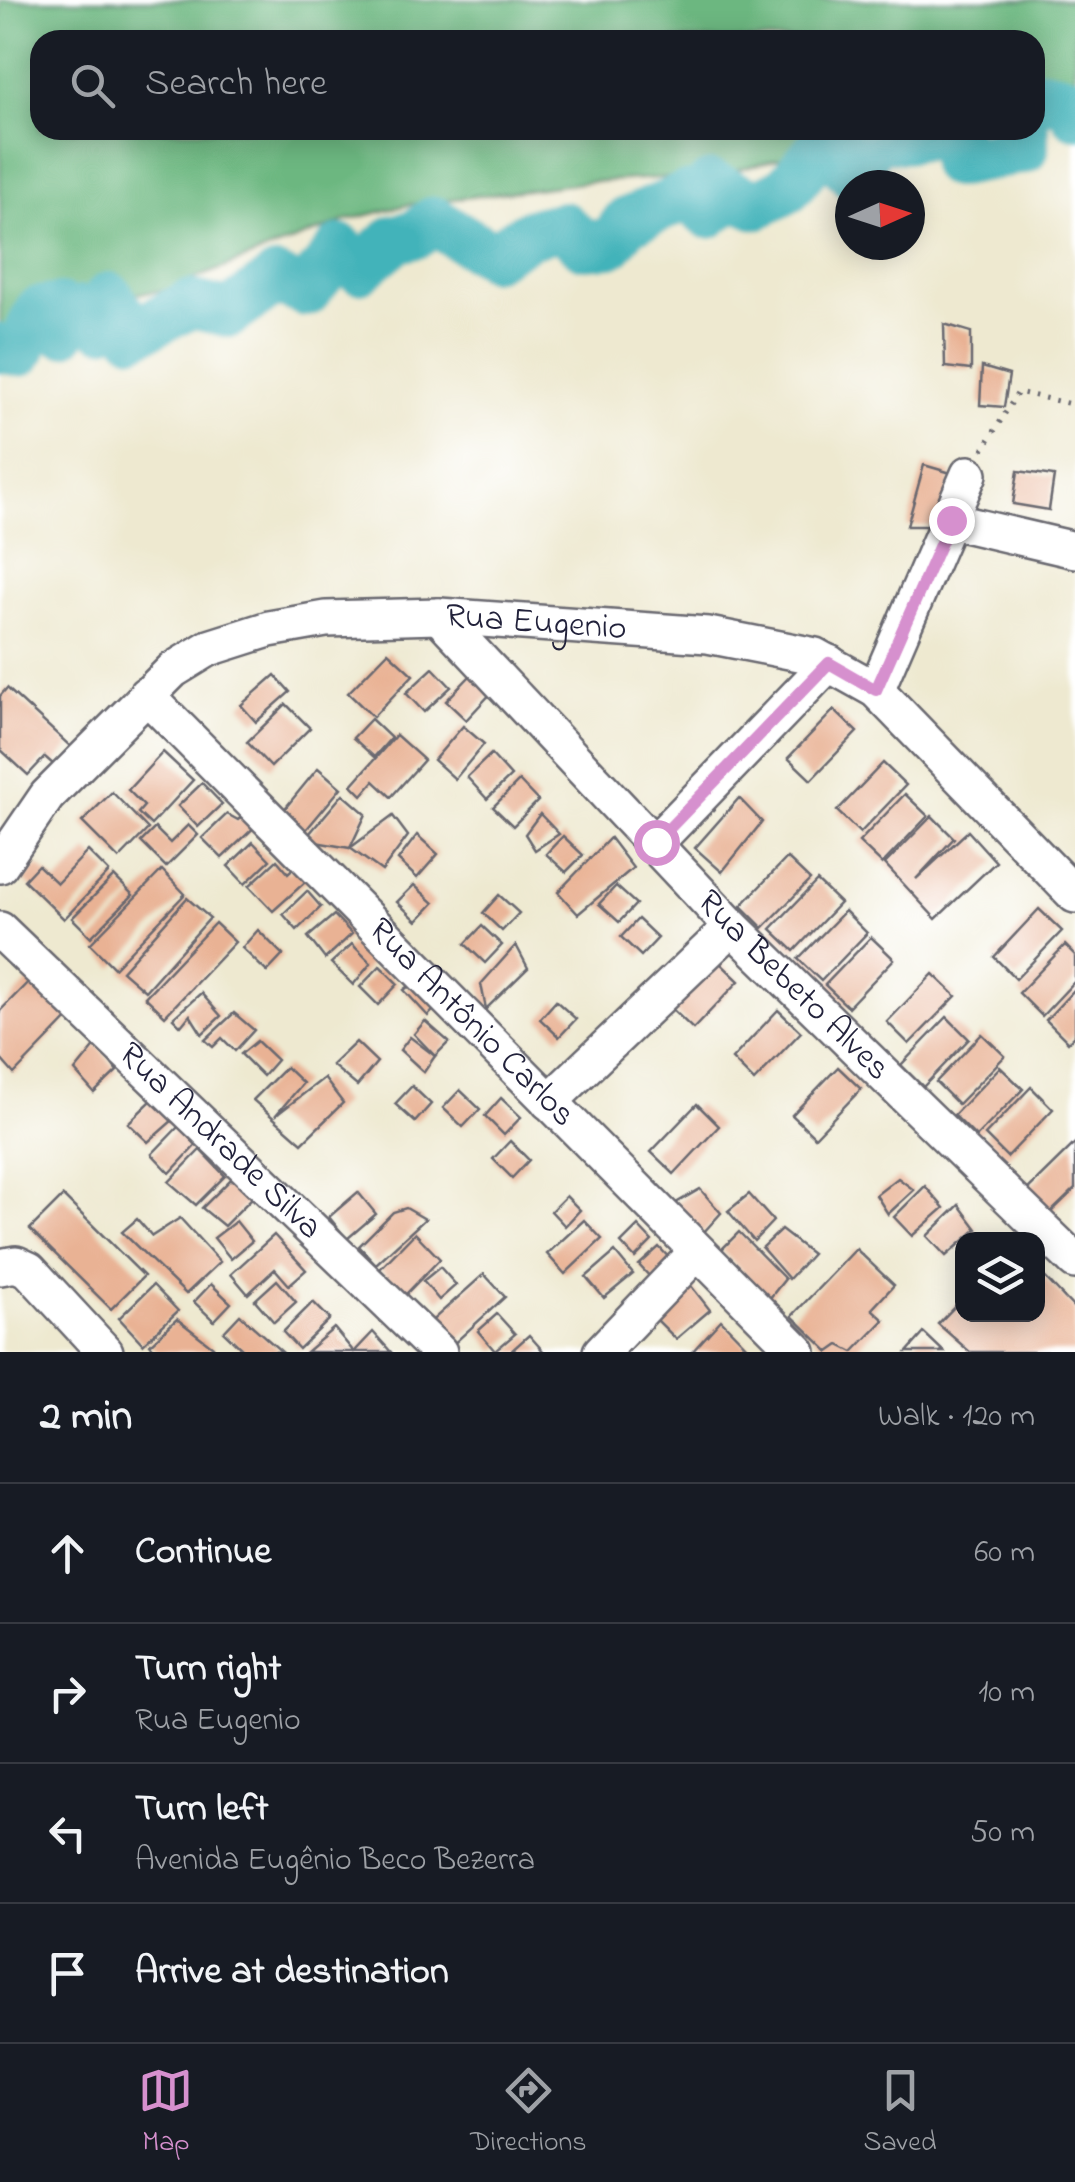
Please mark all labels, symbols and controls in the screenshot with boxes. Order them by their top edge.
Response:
search box [30,30,1045,140]
text: Search here [145,57,327,113]
icon: search [65,58,120,113]
north arrow [835,170,925,260]
route end [929,498,975,544]
street label: Rua Eugenio [444,591,628,655]
route start [634,820,680,866]
street label: Rua Bebeto Alves [684,879,902,1093]
street label: Rua Antônio Carlos [356,907,587,1139]
street label: Rua Andrade Silva [106,1031,334,1252]
map controls [955,1232,1045,1322]
button: layers [955,1232,1045,1322]
text: 2 min [40,1387,132,1448]
text: Walk · 120 m [878,1394,1035,1441]
text: Continue [135,1525,271,1581]
icon: ahead [40,1526,95,1581]
text: 60 m [974,1530,1035,1577]
text: Turn right [135,1642,281,1698]
icon: right [40,1666,95,1721]
text: 10 m [978,1670,1035,1717]
text: Rua Eugenio [135,1698,301,1745]
text: Turn left [135,1782,268,1838]
icon: left [40,1806,95,1861]
text: 50 m [970,1810,1035,1857]
text: Avenida Eugênio Beco Bezerra [135,1838,535,1885]
text: Arrive at destination [135,1945,449,2001]
icon: arrive [40,1946,95,2001]
tab: Map [138,2063,193,2164]
tab: Directions [470,2063,587,2164]
tab: Saved [864,2063,937,2164]

